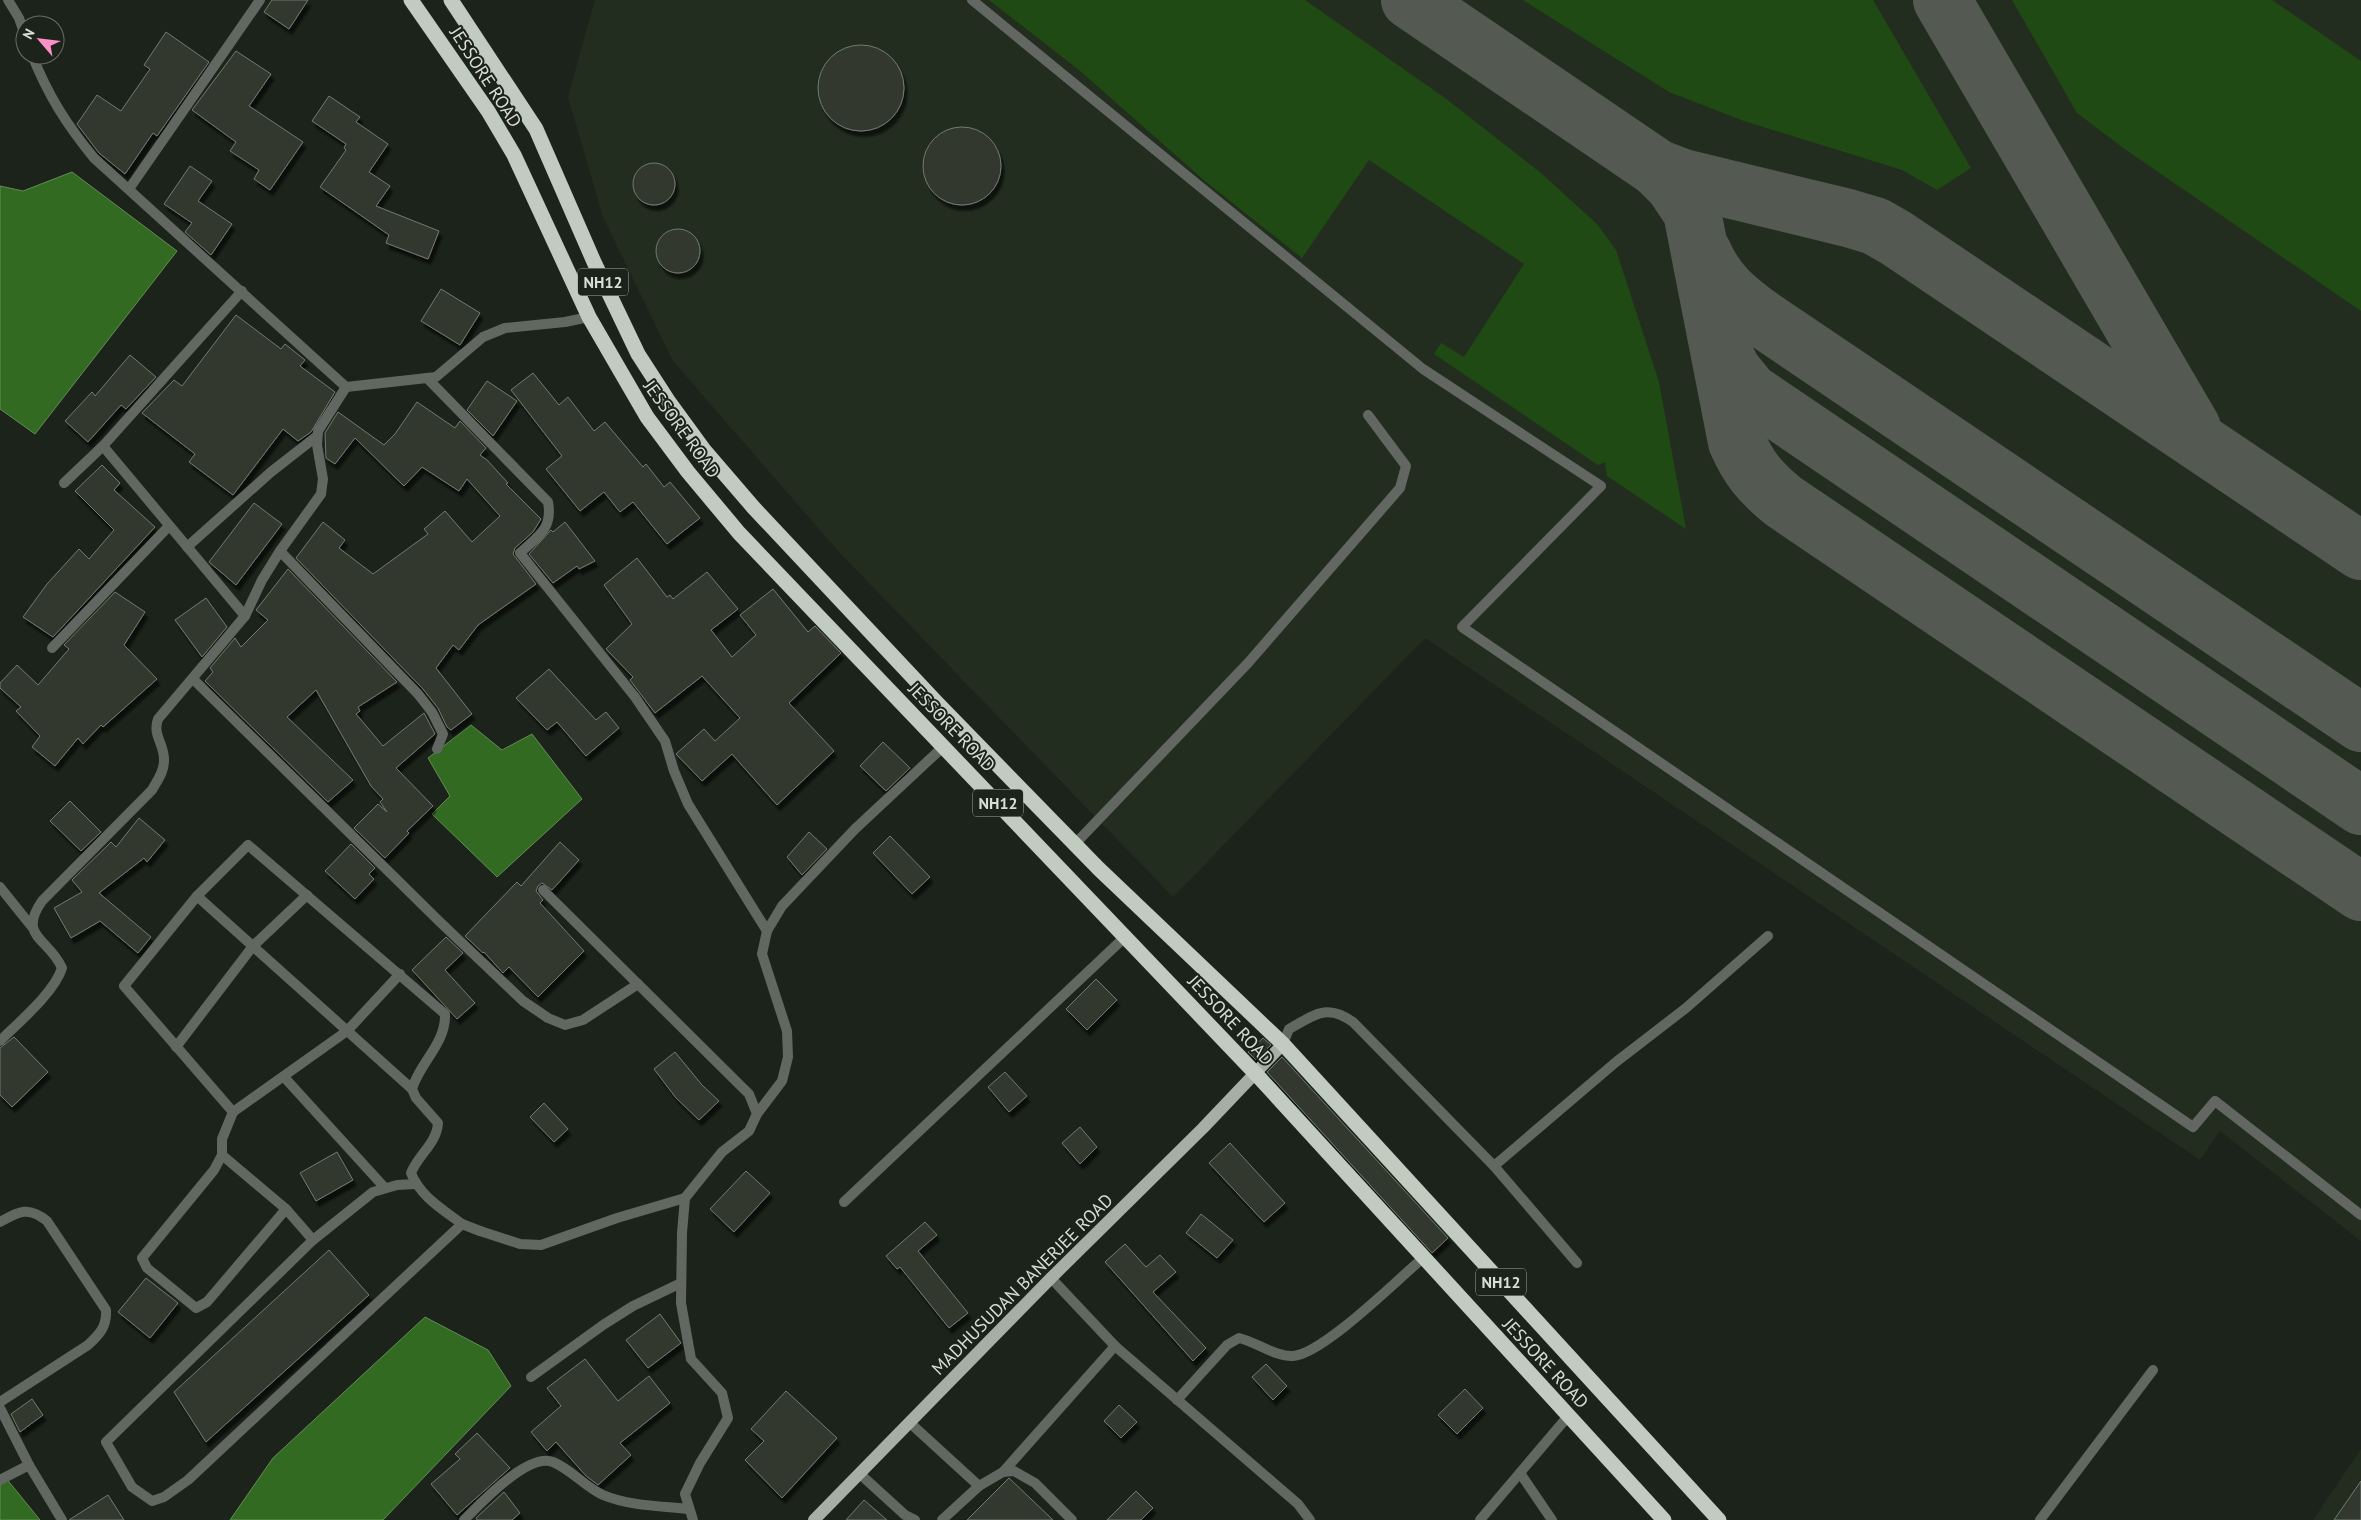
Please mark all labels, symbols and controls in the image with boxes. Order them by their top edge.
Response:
north arrow [15,15,65,65]
street label: JESSORE ROAD [444,21,527,132]
text: N [18,26,39,42]
road number: NH12 [578,268,628,296]
street label: JESSORE ROAD [638,375,725,483]
street label: JESSORE ROAD [903,677,1000,777]
road number: NH12 [973,790,1023,816]
street label: JESSORE ROAD [1183,969,1279,1070]
street label: MADHUSUDAN BANERJEE ROAD [926,1188,1118,1380]
road number: NH12 [1476,1268,1526,1295]
street label: JESSORE ROAD [1498,1312,1594,1413]

